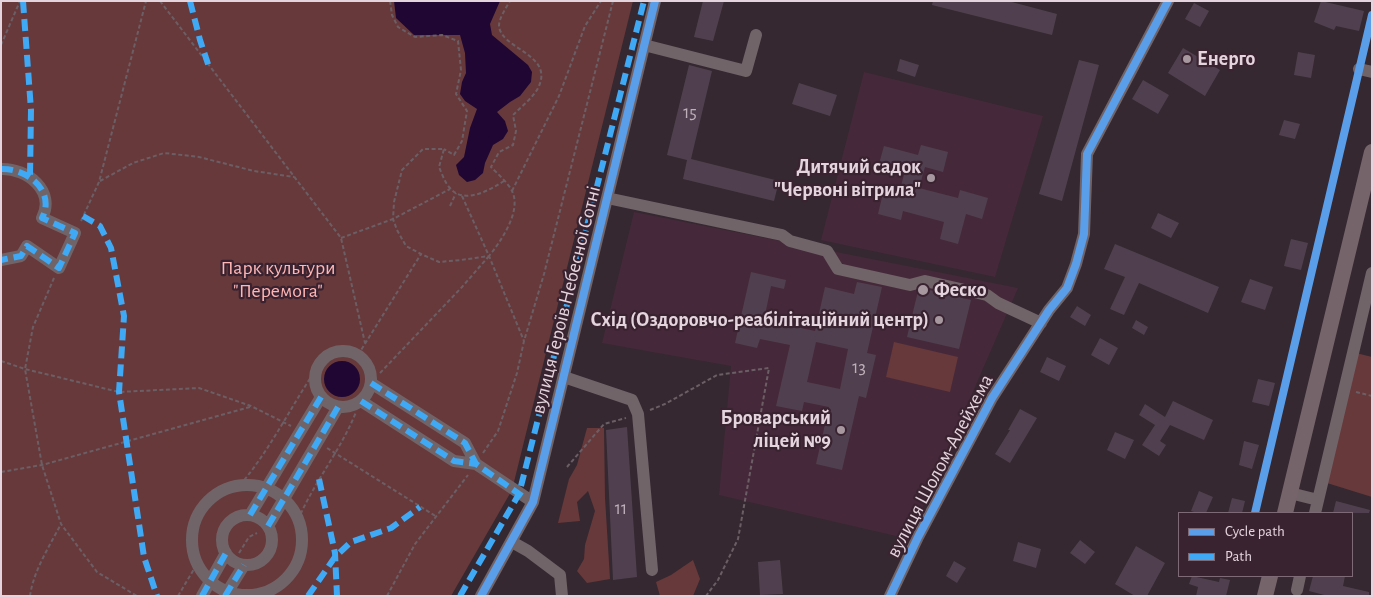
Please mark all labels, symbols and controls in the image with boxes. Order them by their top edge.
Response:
place label: Енерго [1197,47,1255,71]
marker: Енерго [1181,53,1193,65]
house number: 15 [683,102,697,124]
place label: Дитячий садок "Червоні вітрила" [774,155,921,202]
marker: Дитячий садок "Червоні вітрила" [925,172,937,184]
street label: вулиця Героїв Небесної Сотні [526,184,606,416]
park label: Парк культури "Перемога" [221,256,335,303]
place label: Феско [934,278,986,302]
marker: Феско [916,283,930,297]
place label: Схід (Оздоровчо-реабілітаційний центр) [590,308,929,332]
marker: Схід (Оздоровчо-реабілітаційний центр) [933,314,945,326]
house number: 13 [852,357,866,379]
street label: вулиця Шолом-Алейхема [881,370,999,562]
place label: Броварський ліцей №9 [720,406,831,453]
marker: Броварський ліцей №9 [835,424,847,436]
house number: 11 [615,498,627,520]
legend [1178,512,1353,577]
text: Cycle path [1225,524,1285,539]
text: Path [1225,549,1252,564]

